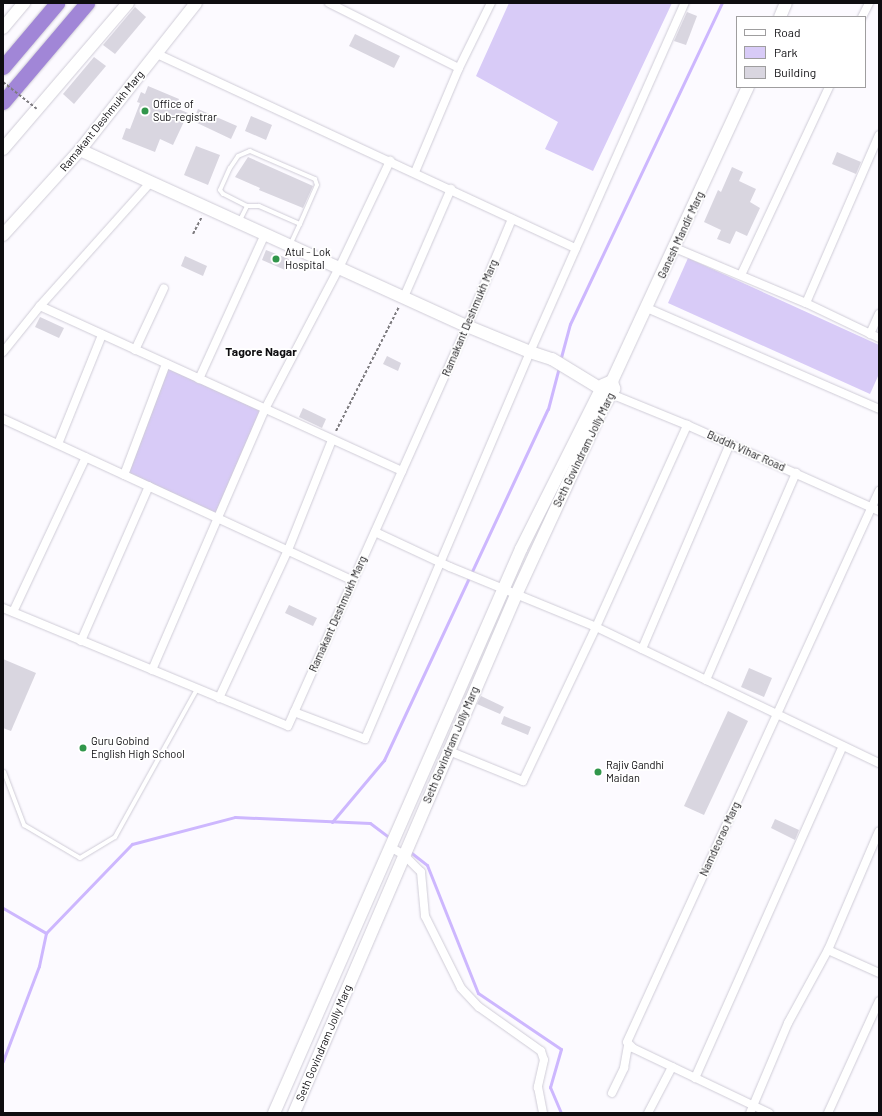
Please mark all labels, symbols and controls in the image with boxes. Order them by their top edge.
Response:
legend [736,16,866,88]
text: Road [774,25,801,39]
text: Park [774,45,798,59]
text: Building [774,65,816,79]
street label: Ramakant Deshmukh Marg [57,68,147,174]
place label: Office of Sub-registrar [153,98,217,124]
marker: Office of Sub-registrar [140,106,150,116]
street label: Ganesh Mandir Marg [655,189,707,281]
place label: Atul - Lok Hospital [285,246,330,272]
marker: Atul - Lok Hospital [270,253,282,265]
street label: Ramakant Deshmukh Marg [439,257,501,379]
district label: Tagore Nagar [225,345,297,359]
street label: Seth Govindram Jolly Marg [551,391,617,509]
street label: Buddh Vihar Road [705,428,787,474]
street label: Ramakant Deshmukh Marg [306,554,370,674]
street label: Seth Govindram Jolly Marg [420,685,482,805]
place label: Guru Gobind English High School [91,735,185,761]
marker: Guru Gobind English High School [78,743,88,753]
place label: Rajiv Gandhi Maidan [606,759,664,785]
marker: Rajiv Gandhi Maidan [593,767,603,777]
street label: Namdeorao Marg [697,800,743,878]
street label: Seth Govindram Jolly Marg [293,983,355,1103]

